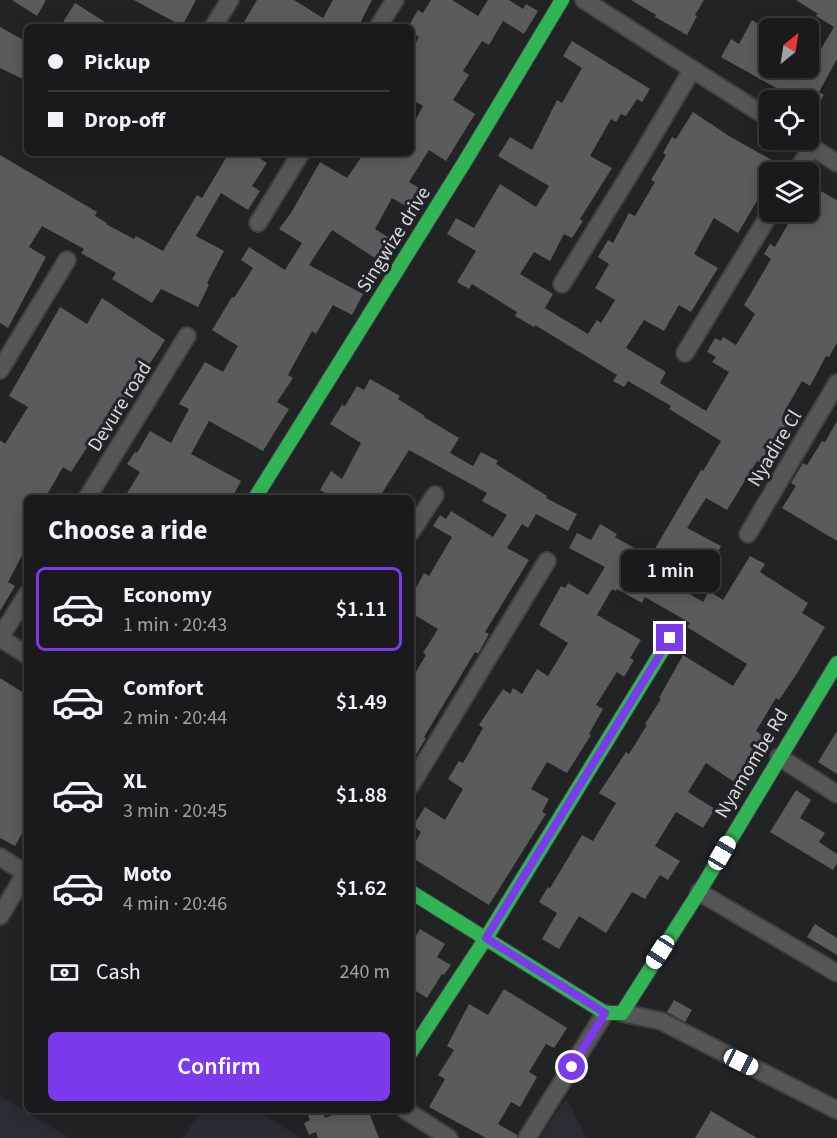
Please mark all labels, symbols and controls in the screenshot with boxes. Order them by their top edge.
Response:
north arrow [759,18,819,78]
map controls [759,18,819,222]
text: Pickup [84,46,150,78]
button: locate [759,90,819,150]
text: Drop-off [84,104,165,136]
button: layers [759,162,819,222]
street label: Singwize drive [350,181,438,298]
street label: Devure road [81,356,159,457]
street label: Nyadire Cl [741,405,809,492]
text: Choose a ride [48,511,208,550]
callout: 1 min [620,551,720,593]
text: 1 min [647,557,694,585]
text: Economy [123,579,212,611]
icon: car [51,582,105,636]
text: $1.11 [336,593,387,625]
text: 1 min · 20:43 [123,611,227,639]
route end [656,624,683,651]
text: Comfort [123,672,204,704]
icon: car [51,675,105,729]
text: $1.49 [336,686,387,718]
street label: Nyamombe Rd [708,703,796,824]
text: 2 min · 20:44 [123,704,227,732]
text: XL [123,765,147,797]
icon: car [51,768,105,822]
text: $1.88 [336,779,387,811]
text: 3 min · 20:45 [123,797,227,825]
car [705,833,739,873]
text: Moto [123,858,172,890]
icon: car [51,861,105,915]
text: $1.62 [336,872,387,904]
text: 4 min · 20:46 [123,890,227,918]
car [643,932,677,972]
icon: cash [48,956,81,989]
text: Cash [96,956,141,988]
text: 240 m [340,958,390,986]
button: Confirm [48,1032,390,1101]
car [721,1046,761,1078]
route start [558,1053,585,1080]

